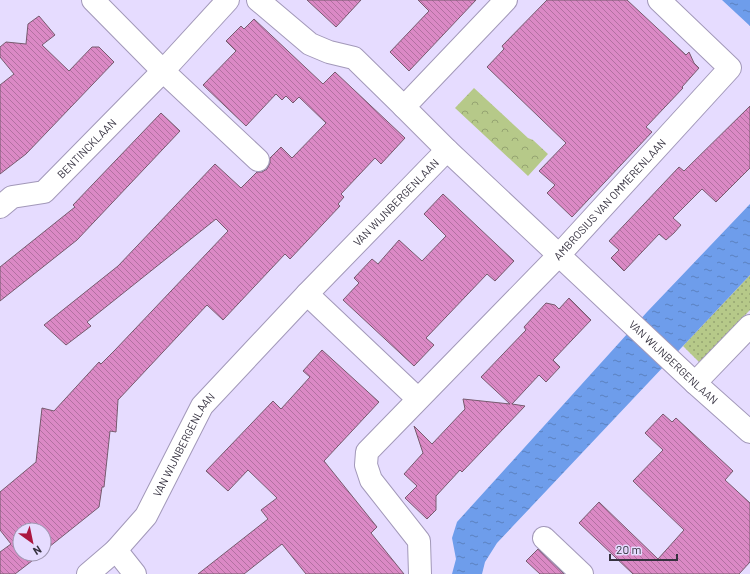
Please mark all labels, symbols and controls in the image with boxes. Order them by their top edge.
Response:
street label: BENTINCKLAAN [54,116,119,181]
street label: AMBROSIUS VAN OMMERENLAAN [551,136,668,262]
street label: VAN WIJNBERGENLAAN [350,156,441,248]
street label: VAN WIJNBERGENLAAN [627,317,721,406]
street label: VAN WIJNBERGENLAAN [150,390,217,499]
north arrow [12,522,52,562]
scale bar [610,536,677,562]
text: 20 m [616,542,642,556]
text: N [31,543,44,558]

